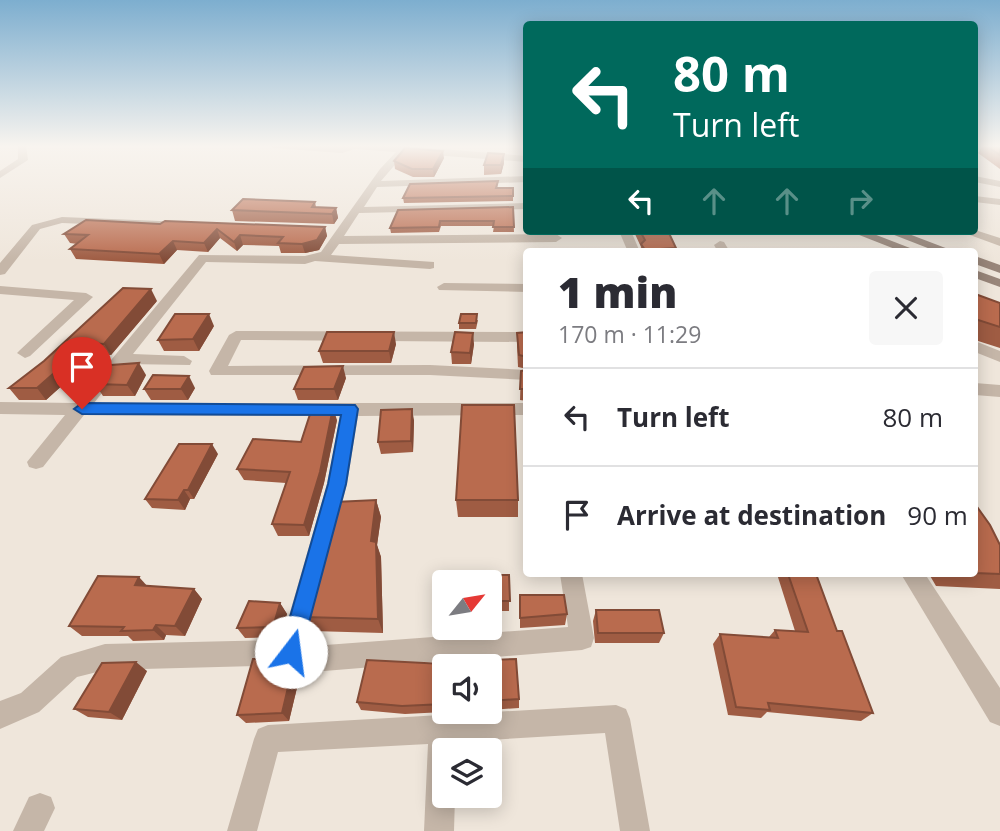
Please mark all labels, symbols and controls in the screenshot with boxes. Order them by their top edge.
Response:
text: 80 m [673,40,790,106]
icon: left [558,49,649,140]
text: Turn left [673,103,799,146]
icon: left [622,182,660,220]
icon: ahead [695,182,733,220]
icon: ahead [768,182,806,220]
icon: right [841,182,879,220]
text: 1 min [558,263,677,320]
button: close [869,271,943,345]
text: 170 m · 11:29 [558,318,701,350]
pin [52,337,112,409]
icon: arrive [63,348,101,386]
icon: left [558,398,596,436]
text: Turn left [617,399,729,435]
text: 80 m [882,399,943,435]
icon: arrive [558,496,596,534]
text: Arrive at destination [617,497,886,533]
text: 90 m [907,497,968,533]
north arrow [432,570,502,640]
map controls [432,570,502,808]
position arrow [254,615,328,689]
button: sound [432,654,502,724]
button: layers [432,738,502,808]

